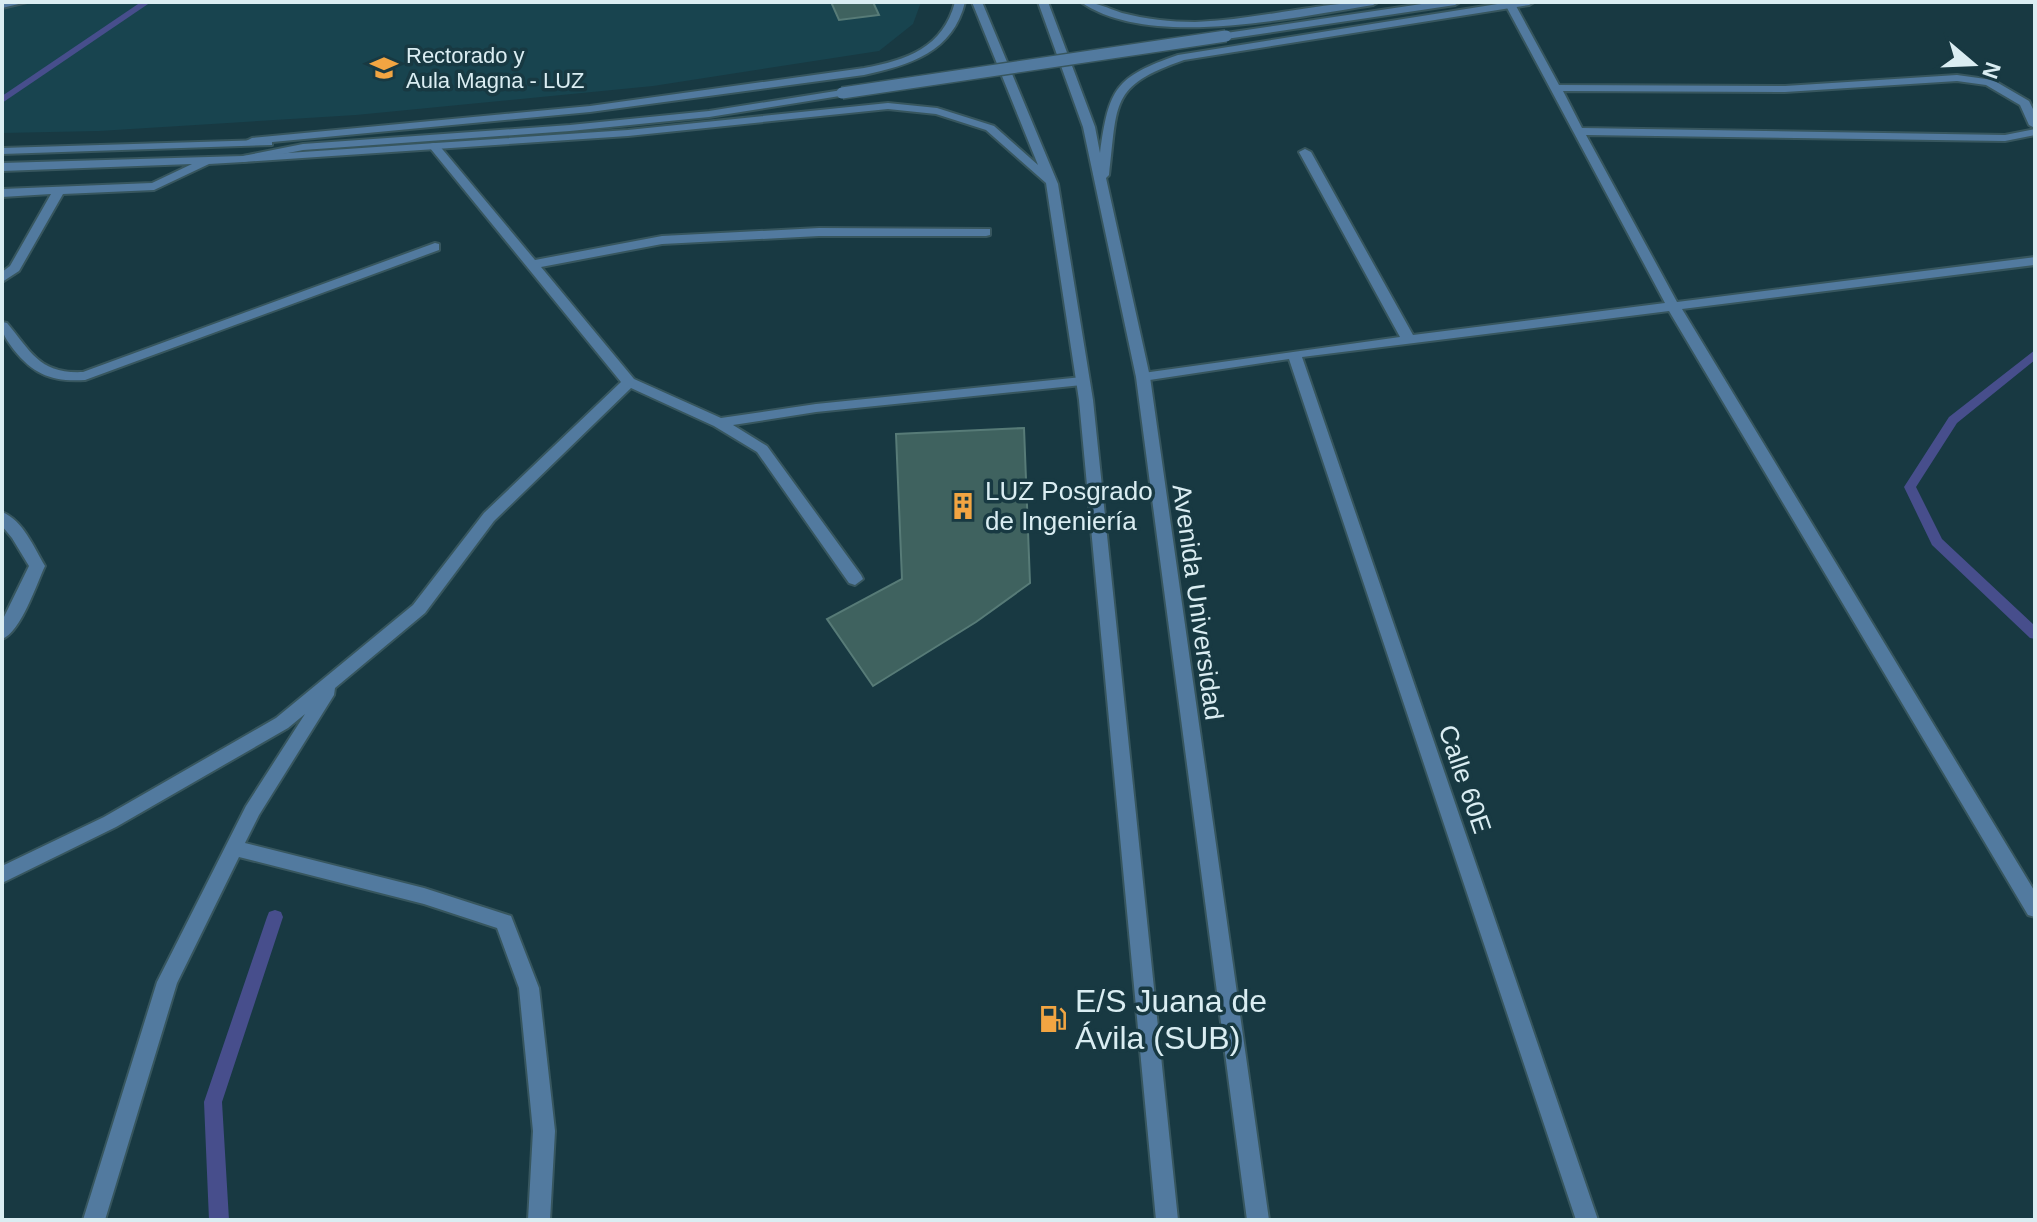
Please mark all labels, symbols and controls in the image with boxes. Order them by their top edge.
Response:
north arrow [1933,24,2013,104]
place label: Rectorado y Aula Magna - LUZ [406,43,585,93]
school or university icon: Rectorado y Aula Magna - LUZ [369,53,399,83]
text: N [1977,59,2006,82]
place label: LUZ Posgrado de Ingeniería [985,476,1153,536]
street label: Avenida Universidad [1167,482,1229,722]
building icon: LUZ Posgrado de Ingeniería [948,491,978,521]
street label: Calle 60E [1432,721,1498,837]
place label: E/S Juana de Ávila (SUB) [1075,983,1267,1056]
fuel station icon: E/S Juana de Ávila (SUB) [1038,1004,1068,1034]

